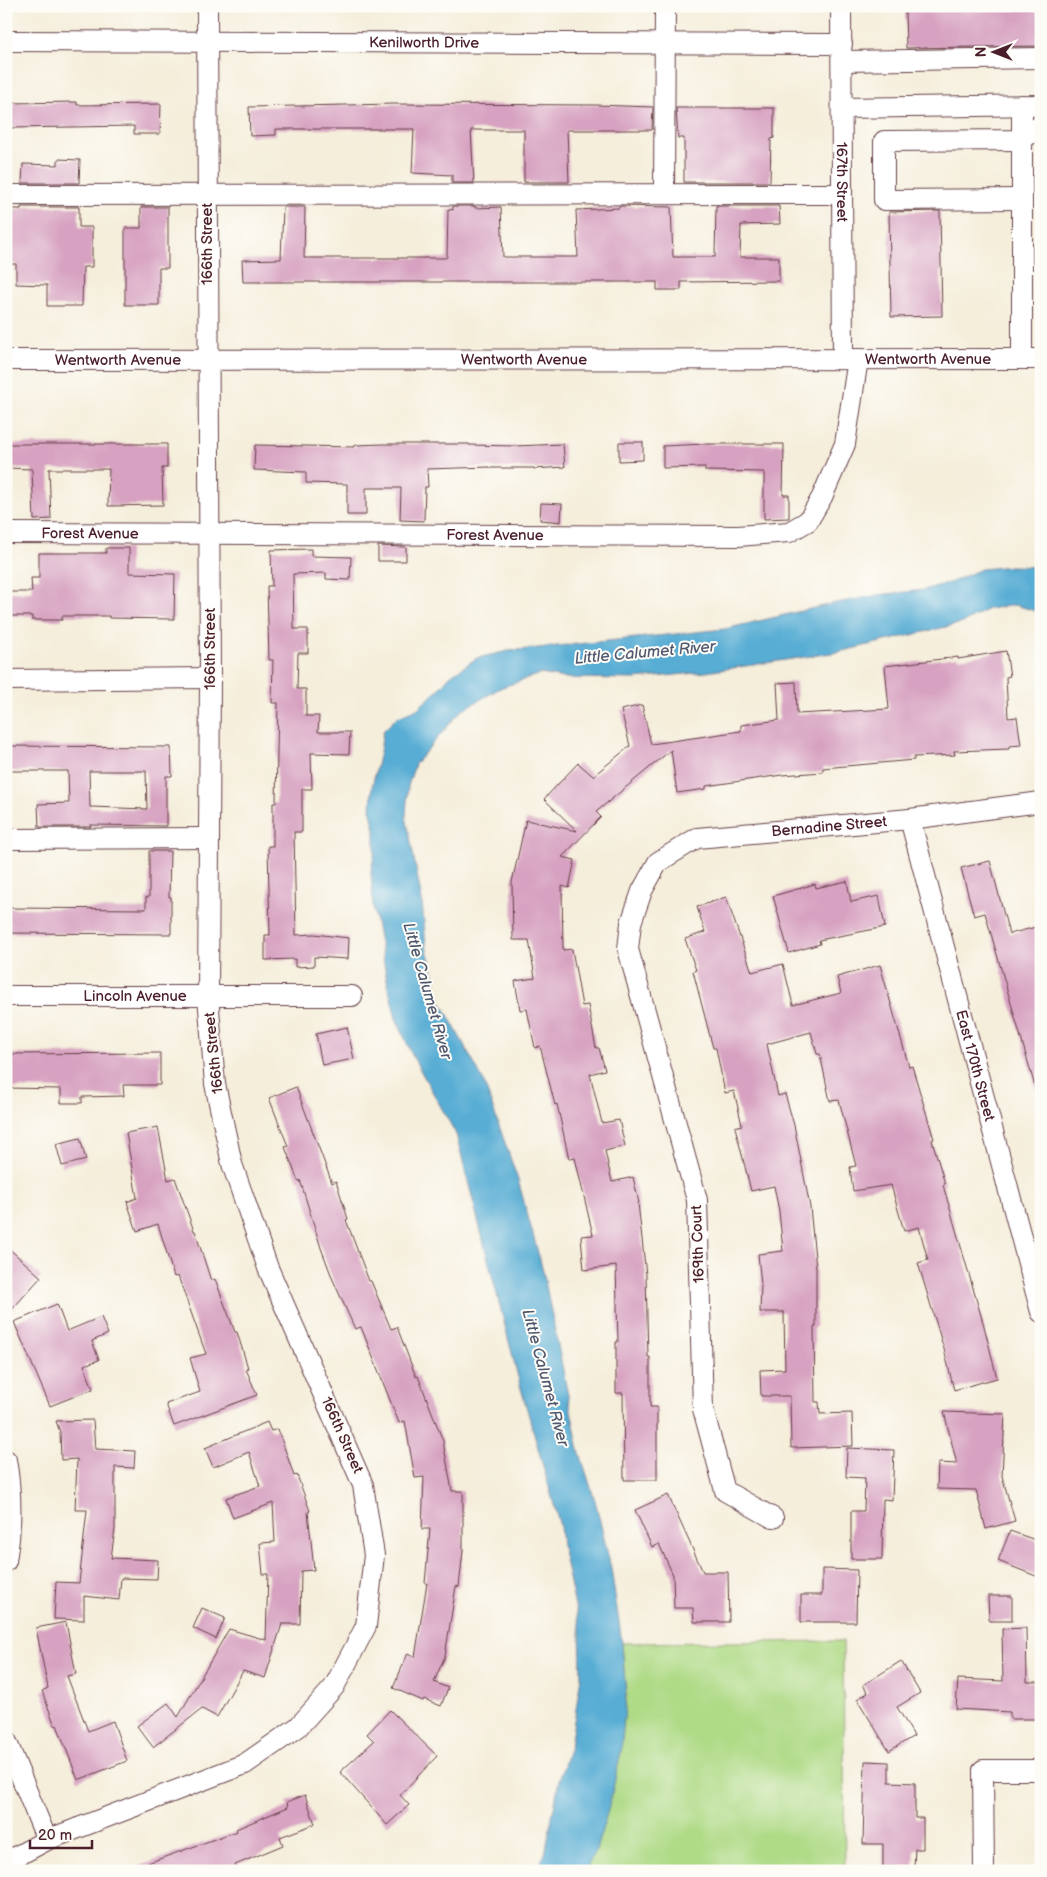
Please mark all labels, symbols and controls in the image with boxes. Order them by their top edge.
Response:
north arrow [970,28,1020,78]
street label: Kenilworth Drive [369,33,479,52]
text: N [973,47,990,57]
street label: 167th Street [832,142,852,223]
street label: 166th Street [198,203,217,285]
street label: Wentworth Avenue [55,350,181,369]
street label: Wentworth Avenue [461,350,587,369]
street label: Wentworth Avenue [865,350,991,369]
street label: Forest Avenue [41,524,139,543]
street label: Forest Avenue [446,525,544,545]
street label: 166th Street [201,608,220,690]
water label: Little Calumet River [574,637,717,669]
street label: Bernadine Street [771,812,888,841]
water label: Little Calumet River [398,920,456,1063]
street label: Lincoln Avenue [83,987,187,1006]
street label: East 170th Street [952,1008,999,1124]
street label: 166th Street [200,1011,228,1095]
street label: 169th Court [687,1204,709,1283]
water label: Little Calumet River [518,1307,573,1450]
street label: 166th Street [317,1394,368,1477]
scale bar [30,1817,92,1849]
text: 20 m [38,1826,72,1845]

